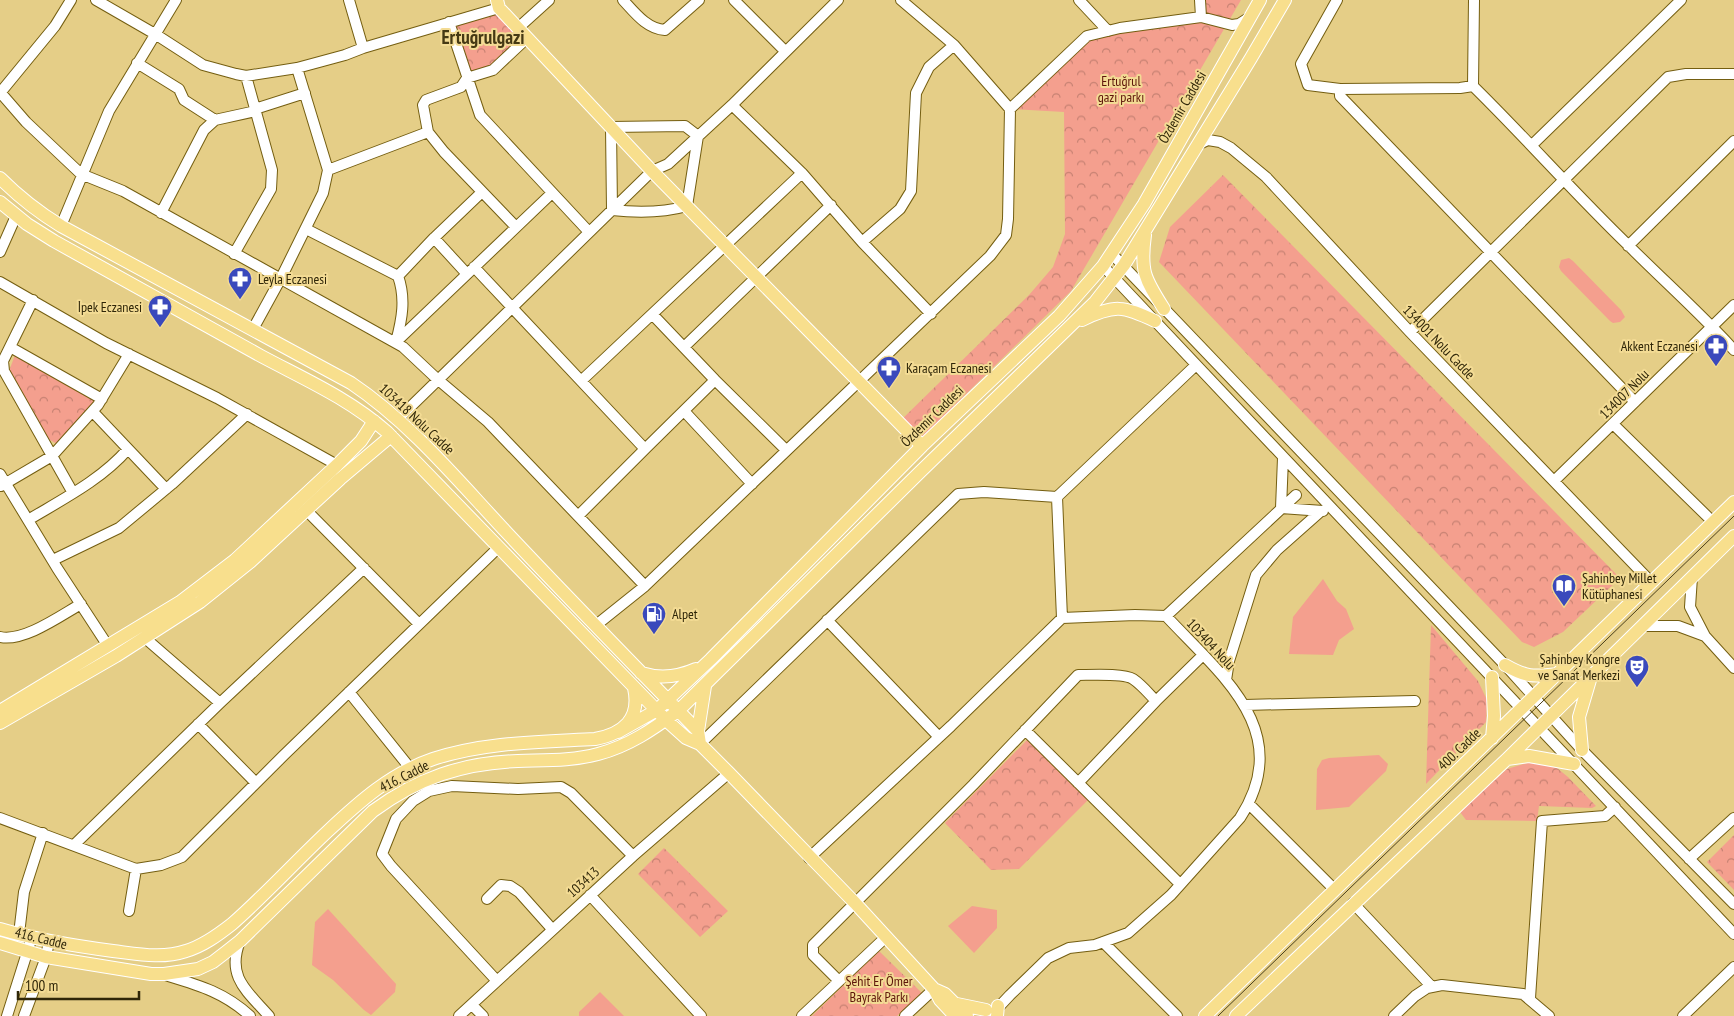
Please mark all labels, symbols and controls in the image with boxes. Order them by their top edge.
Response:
district label: Ertuğrulgazi [441,25,525,49]
street label: Özdemir Caddesi [1154,68,1210,146]
park label: Ertuğrul gazi parkı [1098,72,1144,106]
pharmacy icon: Leyla Eczanesi [227,266,253,300]
place label: Leyla Eczanesi [258,270,327,288]
pharmacy icon: İpek Eczanesi [147,294,173,328]
place label: İpek Eczanesi [78,298,142,316]
street label: 134001 Nolu Cadde [1399,301,1479,383]
pharmacy icon: Akkent Eczanesi [1703,333,1729,367]
place label: Akkent Eczanesi [1621,337,1698,355]
pharmacy icon: Karaçam Eczanesi [876,355,902,389]
place label: Karaçam Eczanesi [906,359,991,377]
street label: 134007 Nolu [1595,365,1653,423]
street label: 103418 Nolu Cadde [376,380,459,459]
street label: Özdemir Caddesi [897,381,967,451]
place label: Şahinbey Millet Kütüphanesi [1582,569,1657,603]
library icon: Şahinbey Millet Kütüphanesi [1551,573,1577,607]
fuel station icon: Alpet [641,601,667,635]
place label: Alpet [672,605,698,623]
street label: 103404 Nolu [1183,615,1239,673]
place label: Şahinbey Kongre ve Sanat Merkezi [1538,650,1620,684]
theatre icon: Şahinbey Kongre ve Sanat Merkezi [1624,654,1650,688]
street label: 400. Cadde [1434,724,1485,774]
street label: 416. Cadde [376,756,432,796]
street label: 103413 [563,863,603,901]
street label: 416. Cadde [13,923,69,953]
scale bar [18,968,139,1000]
park label: Şehit Er Ömer Bayrak Parkı [845,972,913,1006]
text: 100 m [25,976,58,995]

